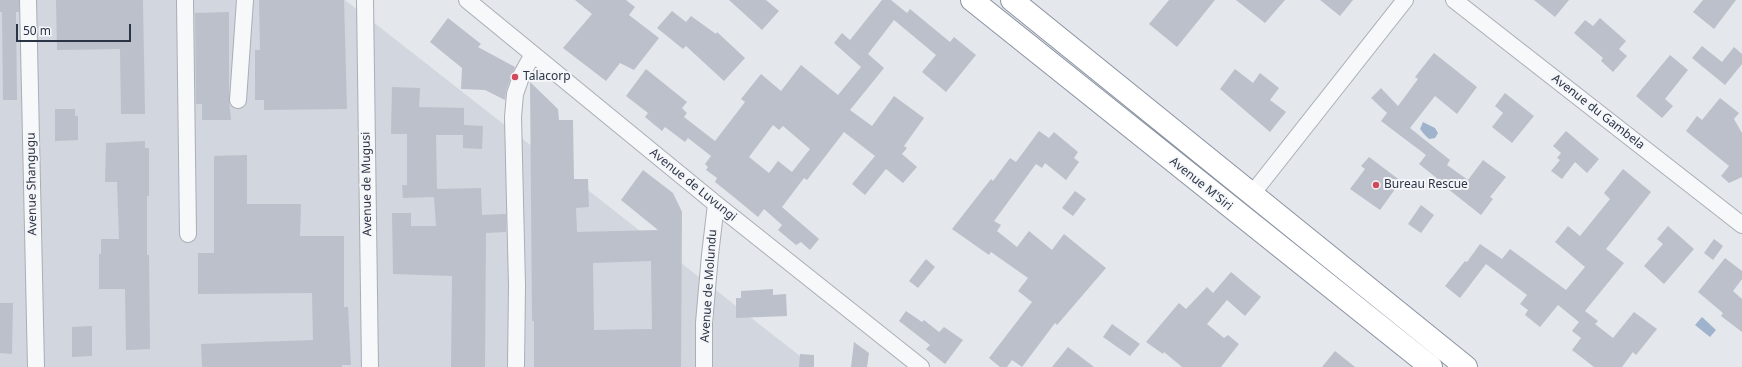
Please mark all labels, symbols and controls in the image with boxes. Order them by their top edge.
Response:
scale bar [18,16,133,42]
text: 50 m [23,22,51,39]
place label: Talacorp [523,70,571,84]
street label: Avenue du Gambela [1549,71,1647,153]
marker: Talacorp [510,72,520,82]
street label: Avenue Shangugu [24,132,40,236]
street label: Avenue de Mugusi [359,132,375,236]
street label: Avenue de Luvungi [647,146,739,224]
street label: Avenue M'Siri [1167,154,1235,214]
place label: Bureau Rescue [1384,178,1468,192]
marker: Bureau Rescue [1371,180,1381,190]
street label: Avenue de Molundu [698,229,720,343]

